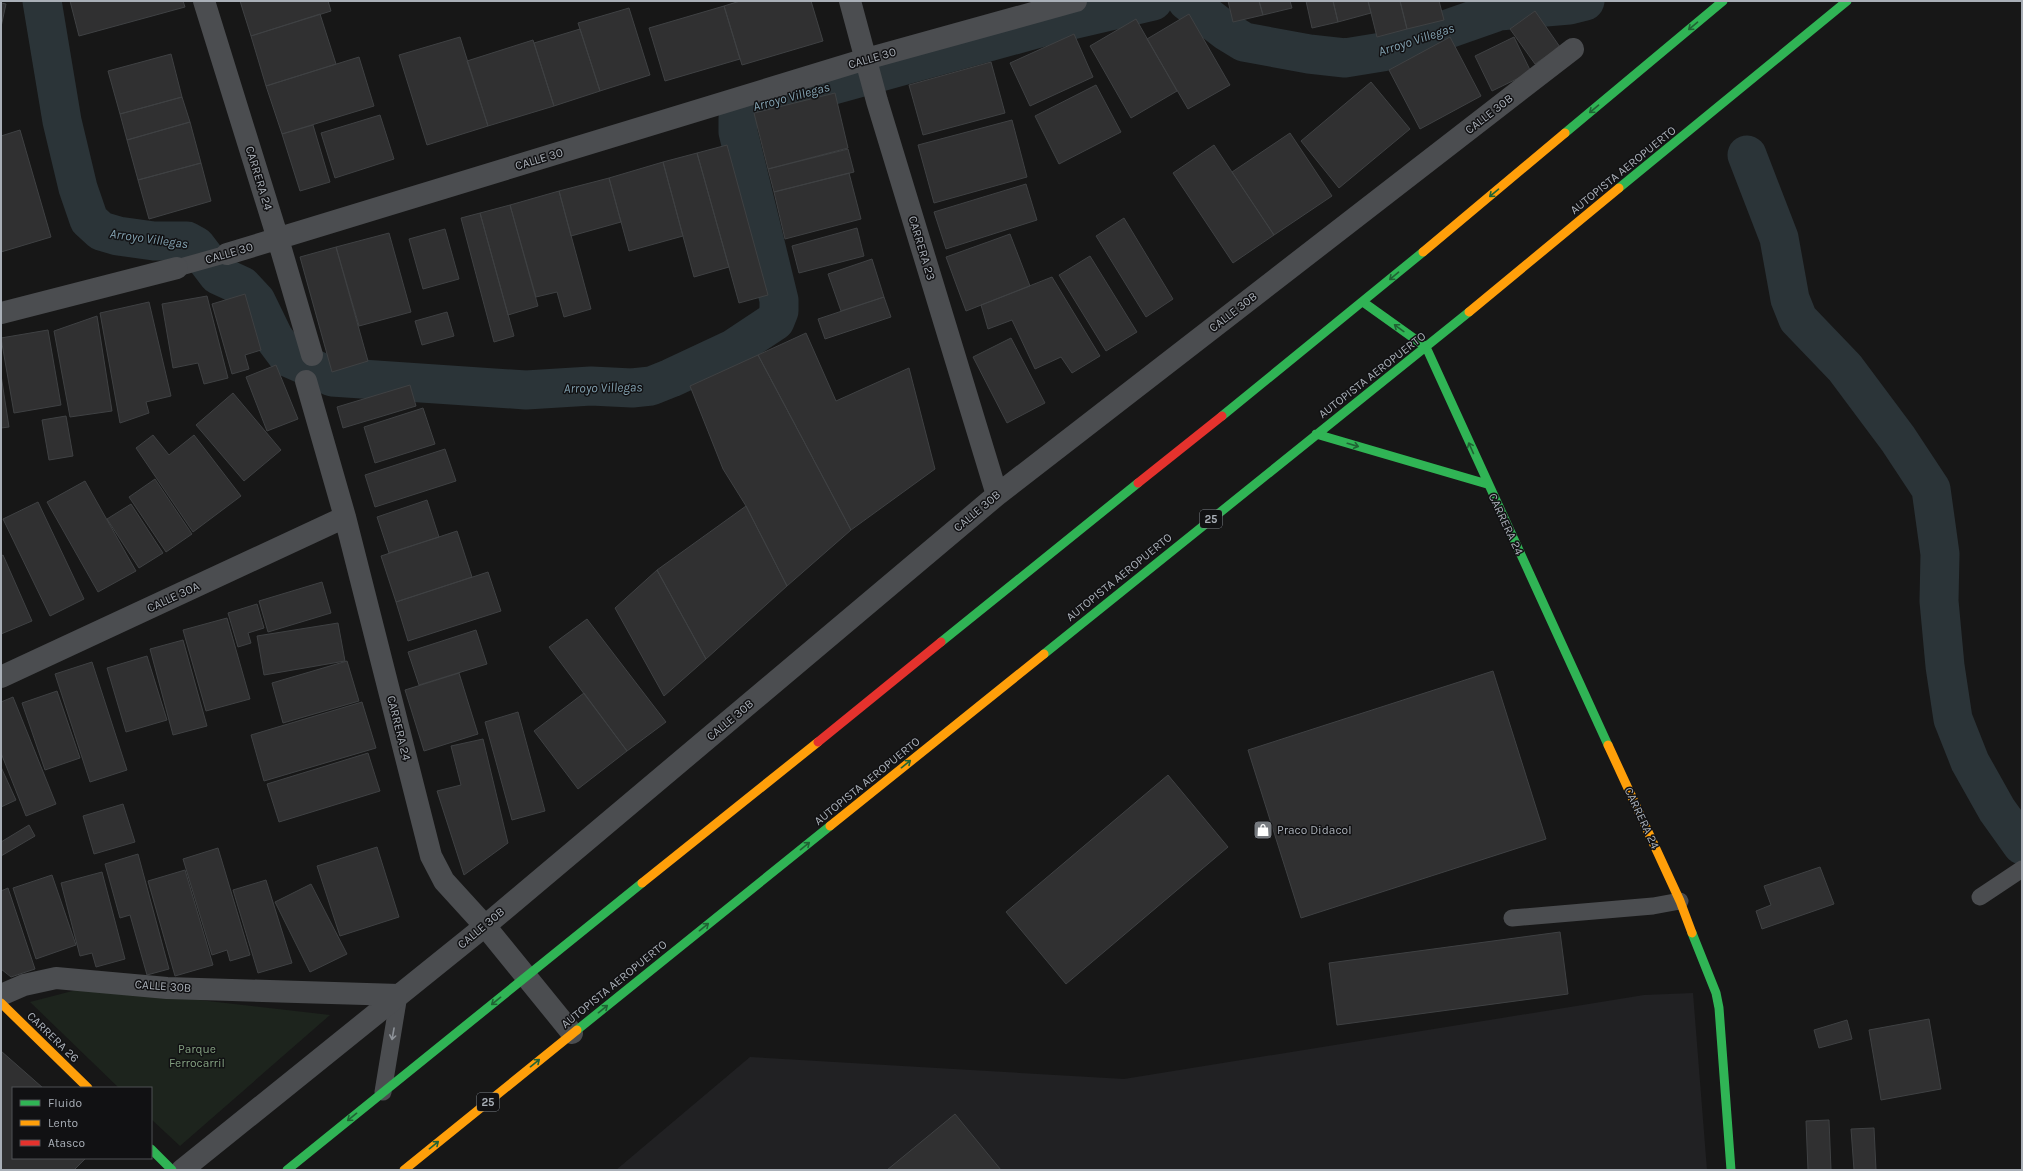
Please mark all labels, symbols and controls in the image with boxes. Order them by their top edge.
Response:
water label: Arroyo Villegas [1376,20,1456,59]
one-way arrow [1688,22,1699,31]
street label: CALLE 30 [846,44,898,72]
water label: Arroyo Villegas [751,79,831,114]
street label: CALLE 30B [1462,91,1516,137]
one-way arrow [1588,105,1599,114]
street label: AUTOPISTA AEROPUERTO [1567,123,1679,217]
street label: CARRERA 24 [243,144,275,212]
street label: CALLE 30 [513,145,565,173]
one-way arrow [1489,188,1499,197]
street label: CARRERA 23 [906,214,938,282]
water label: Arroyo Villegas [109,226,189,251]
street label: CALLE 30 [203,239,255,267]
one-way arrow [1389,272,1400,281]
street label: CALLE 30B [1206,289,1260,335]
one-way arrow [1393,324,1404,332]
street label: AUTOPISTA AEROPUERTO [1316,329,1429,421]
water label: Arroyo Villegas [563,379,643,396]
one-way arrow [1346,442,1359,449]
one-way arrow [1467,443,1474,455]
street label: CALLE 30B [951,487,1003,535]
street label: CARRERA 24 [1486,491,1527,557]
road number: 25 [1200,510,1222,528]
street label: AUTOPISTA AEROPUERTO [1063,530,1175,624]
street label: CALLE 30A [145,579,202,615]
street label: CARRERA 24 [384,694,414,762]
street label: CALLE 30B [704,696,756,744]
street label: AUTOPISTA AEROPUERTO [811,734,923,828]
one-way arrow [901,760,912,768]
street label: CARRERA 24 [1622,785,1663,851]
shop icon: Praco Didacol [1252,819,1274,841]
place label: Praco Didacol [1277,823,1352,837]
one-way arrow [800,841,810,850]
street label: CALLE 30B [455,904,507,952]
one-way arrow [698,923,709,932]
street label: AUTOPISTA AEROPUERTO [558,937,670,1031]
street label: CALLE 30B [134,977,192,995]
one-way arrow [490,997,501,1006]
one-way arrow [597,1004,608,1013]
street label: CARRERA 26 [24,1009,82,1065]
one-way arrow [388,1027,396,1040]
park label: Parque Ferrocarril [169,1042,225,1070]
one-way arrow [530,1059,541,1068]
legend [12,1087,152,1159]
road number: 25 [477,1093,499,1111]
text: Fluido [48,1096,82,1110]
one-way arrow [347,1112,358,1121]
text: Lento [48,1116,78,1130]
text: Atasco [48,1136,85,1150]
one-way arrow [429,1141,440,1150]

